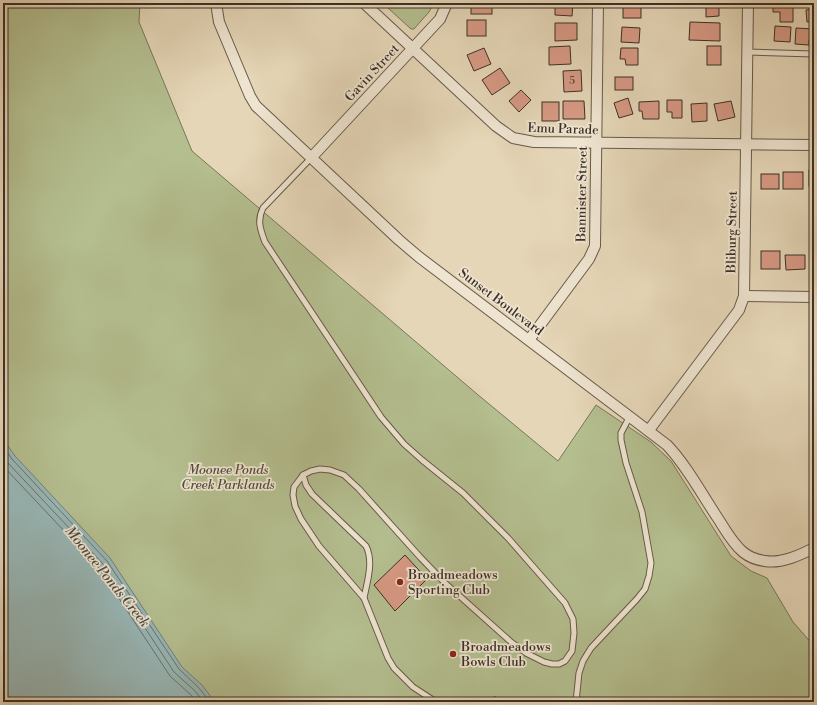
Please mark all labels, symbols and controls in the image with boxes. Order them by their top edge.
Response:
street label: Gavin Street [341,41,403,105]
house number: 5 [569,74,575,88]
street label: Emu Parade [527,120,599,138]
street label: Bannister Street [573,145,591,243]
street label: Bliburg Street [723,190,741,274]
street label: Sunset Boulevard [455,265,547,340]
park label: Moonee Ponds Creek Parklands [181,462,275,493]
water label: Moonee Ponds Creek [61,523,153,631]
place label: Broadmeadows Sporting Club [407,567,498,598]
marker: Broadmeadows Sporting Club [395,577,405,587]
place label: Broadmeadows Bowls Club [460,639,551,670]
marker: Broadmeadows Bowls Club [448,649,458,659]

